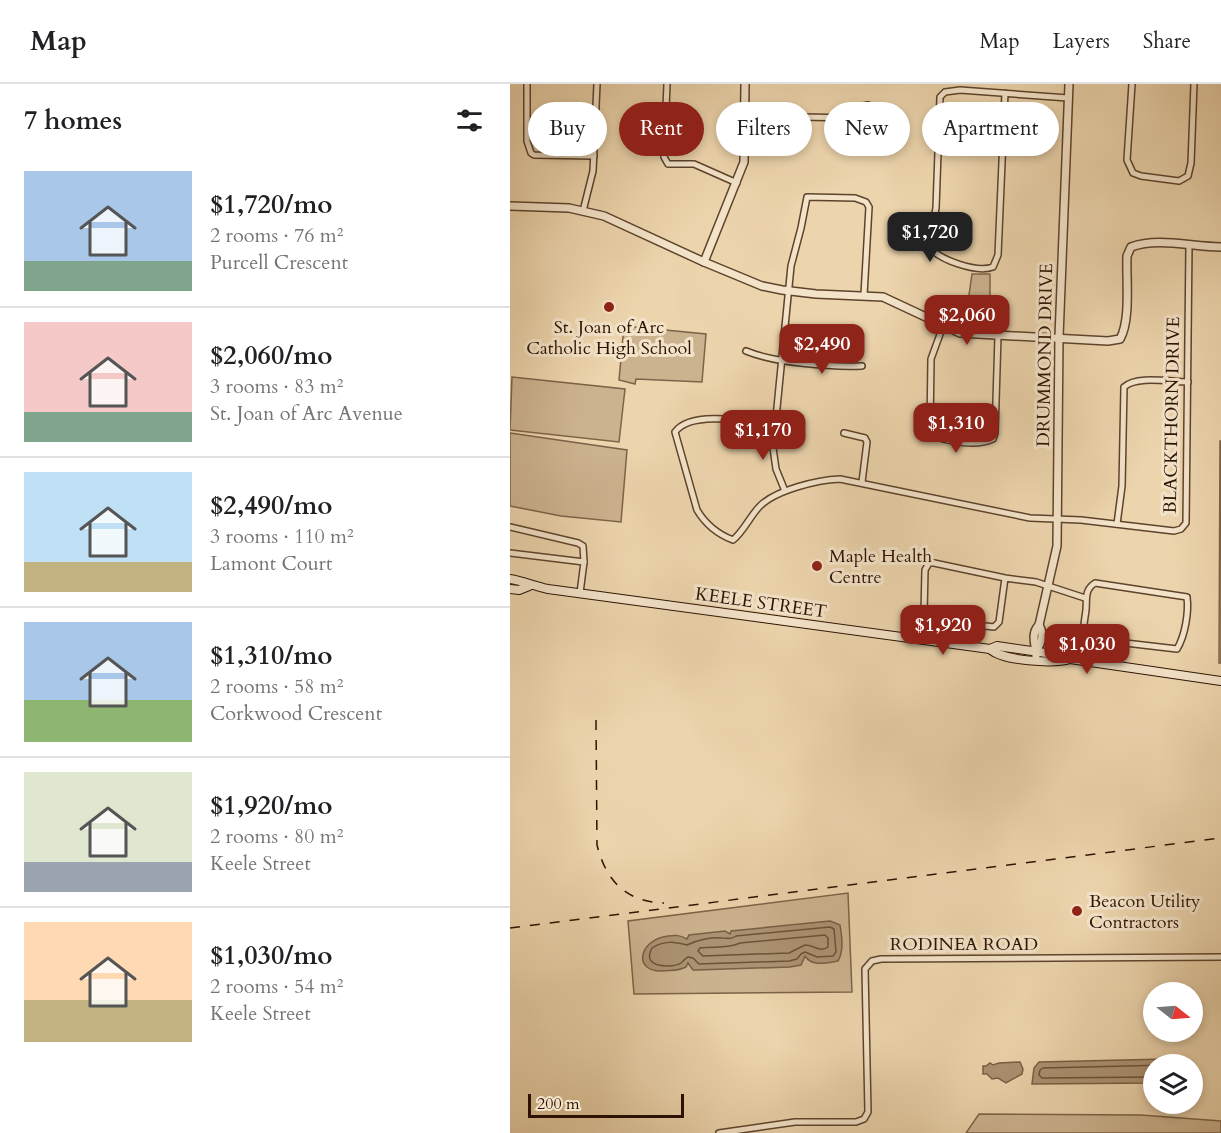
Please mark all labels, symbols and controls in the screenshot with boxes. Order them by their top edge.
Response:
text: Map [30,22,87,60]
text: Map [980,27,1020,56]
text: Layers [1053,27,1110,56]
text: Share [1143,27,1191,56]
chip: Buy [528,102,607,156]
chip: Rent [619,102,704,156]
chip: Filters [716,102,812,156]
chip: New [824,102,910,156]
chip: Apartment [922,102,1059,156]
text: 7 homes [24,103,122,138]
icon: filters [453,104,486,137]
text: $1,720/mo [210,187,333,222]
icon: home [72,195,144,267]
pin: $1,720 [881,212,979,263]
text: $1,720 [901,218,959,245]
text: 2 rooms · 76 m² [210,222,343,249]
text: Purcell Crescent [210,249,348,276]
street label: DRUMMOND DRIVE [1031,263,1059,447]
pin: $2,060 [918,295,1016,346]
marker: St. Joan of Arc Catholic High School [602,300,616,314]
text: $2,060 [938,301,996,328]
place label: St. Joan of Arc Catholic High School [526,315,692,361]
street label: BLACKTHORN DRIVE [1158,316,1186,514]
pin: $2,490 [773,324,871,375]
text: $2,490 [793,330,851,357]
text: $2,060/mo [210,338,333,373]
icon: home [72,346,144,418]
text: 3 rooms · 83 m² [210,373,343,400]
text: St. Joan of Arc Avenue [210,400,403,427]
pin: $1,310 [907,403,1005,454]
text: $1,310 [927,409,985,436]
pin: $1,170 [714,410,812,461]
text: $1,170 [734,416,792,443]
text: $2,490/mo [210,488,333,523]
icon: home [72,496,144,568]
text: 3 rooms · 110 m² [210,523,354,550]
place label: Maple Health Centre [829,544,932,590]
text: Lamont Court [210,550,332,577]
marker: Maple Health Centre [810,559,824,573]
street label: KEELE STREET [694,581,828,625]
pin: $1,920 [894,605,992,656]
text: $1,920 [914,611,972,638]
pin: $1,030 [1038,624,1136,675]
text: $1,030 [1058,630,1116,657]
text: $1,310/mo [210,638,333,673]
icon: home [72,646,144,718]
text: 2 rooms · 58 m² [210,673,343,700]
text: Corkwood Crescent [210,700,382,727]
text: $1,920/mo [210,788,333,823]
icon: home [72,796,144,868]
text: 2 rooms · 80 m² [210,823,343,850]
text: Keele Street [210,850,311,877]
place label: Beacon Utility Contractors [1089,889,1201,935]
marker: Beacon Utility Contractors [1070,904,1084,918]
street label: RODINEA ROAD [890,932,1038,957]
text: $1,030/mo [210,938,333,973]
icon: home [72,946,144,1018]
text: 2 rooms · 54 m² [210,973,343,1000]
north arrow [1143,982,1203,1042]
map controls [1143,982,1203,1114]
text: Keele Street [210,1000,311,1027]
button: layers [1143,1054,1203,1114]
scale bar [528,1091,684,1118]
text: 200 m [537,1093,579,1115]

